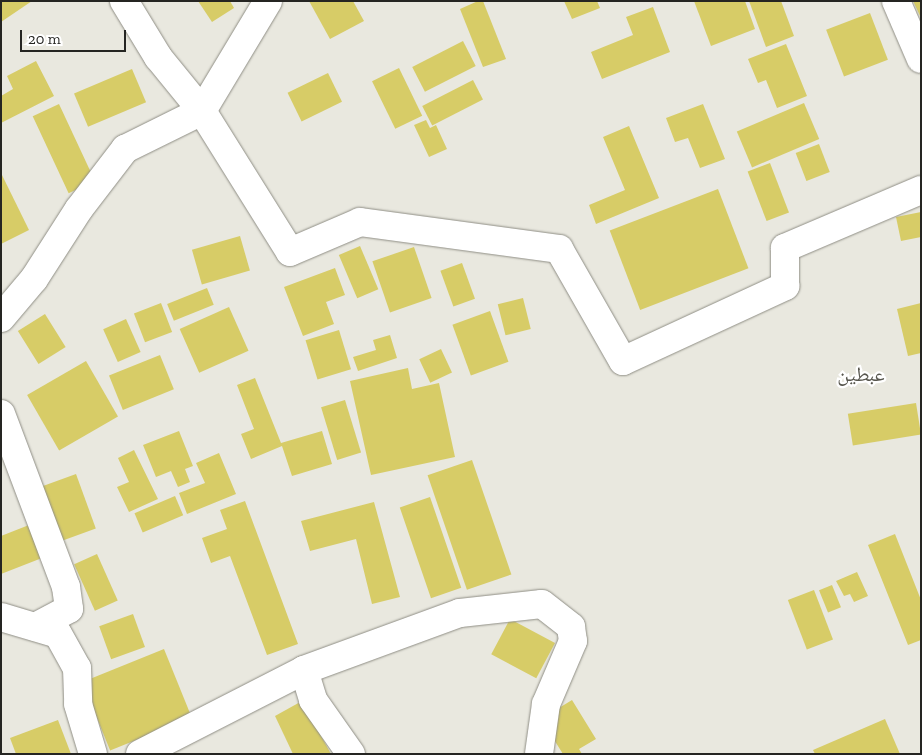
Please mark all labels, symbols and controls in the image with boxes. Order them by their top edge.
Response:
scale bar [22,20,129,52]
text: 20 m [28,30,61,48]
district label: عبطين [837,362,885,386]

